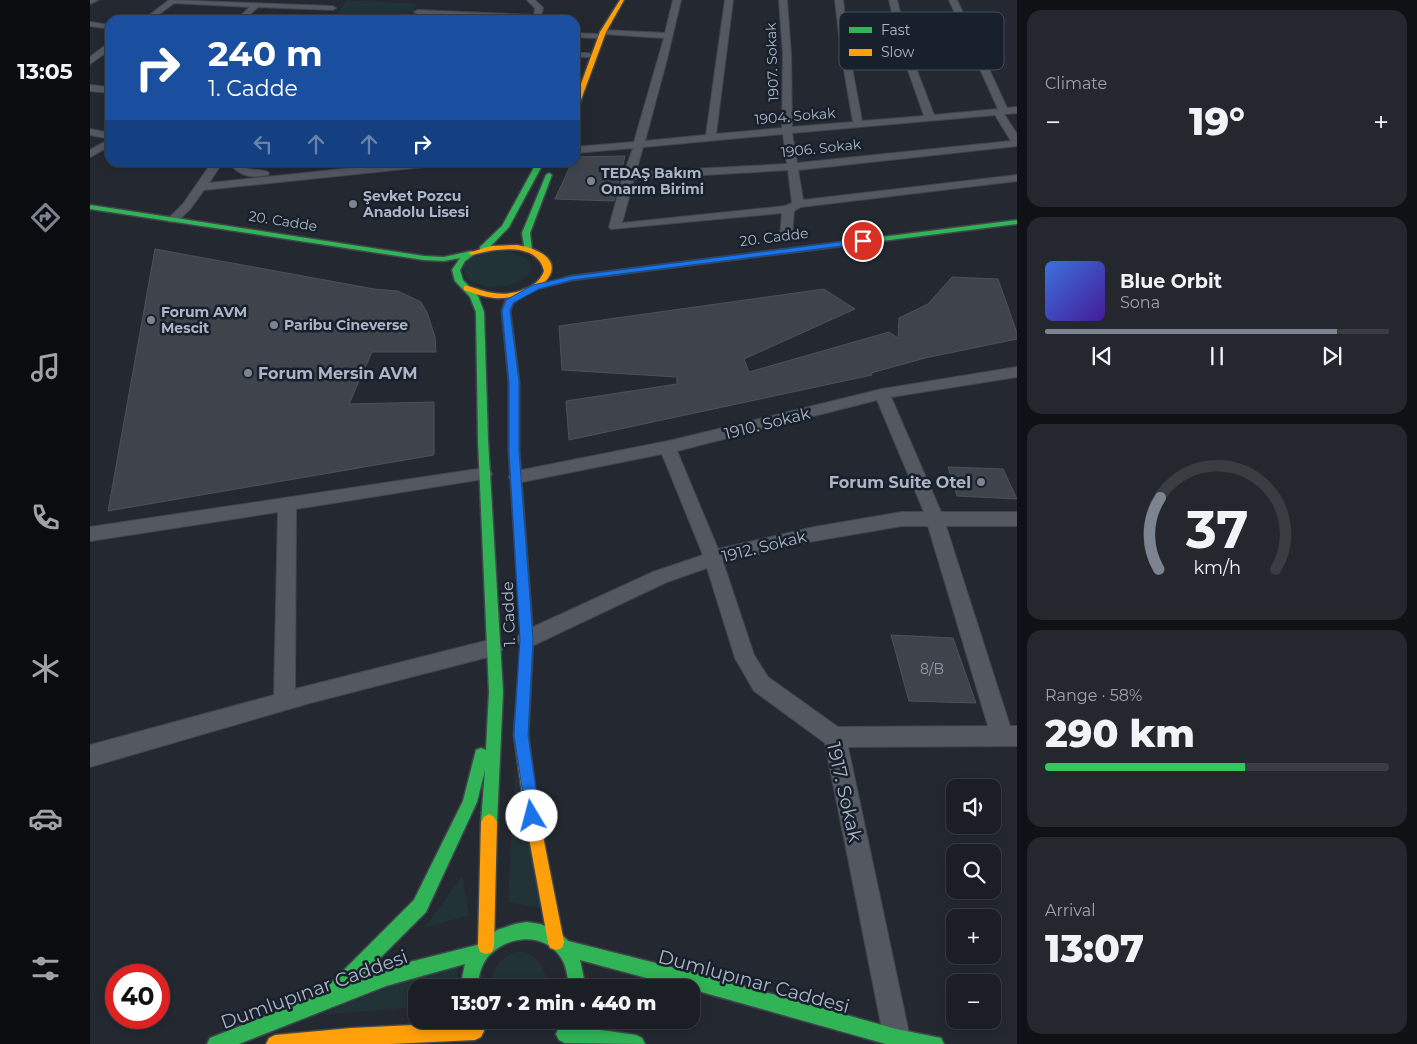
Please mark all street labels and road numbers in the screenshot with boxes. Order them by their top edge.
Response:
street label: 1907. Sokak [762,22,782,102]
street label: 1904. Sokak [754,103,837,129]
street label: 1906. Sokak [780,135,863,161]
street label: 20. Cadde [247,207,319,235]
street label: 20. Cadde [739,224,809,250]
street label: 1910. Sokak [722,404,812,443]
street label: 1912. Sokak [720,527,809,566]
street label: 1. Cadde [498,581,519,647]
street label: 1917. Sokak [822,740,867,845]
street label: Dumlupınar Caddesi [218,945,411,1034]
street label: Dumlupınar Caddesi [656,945,852,1018]

